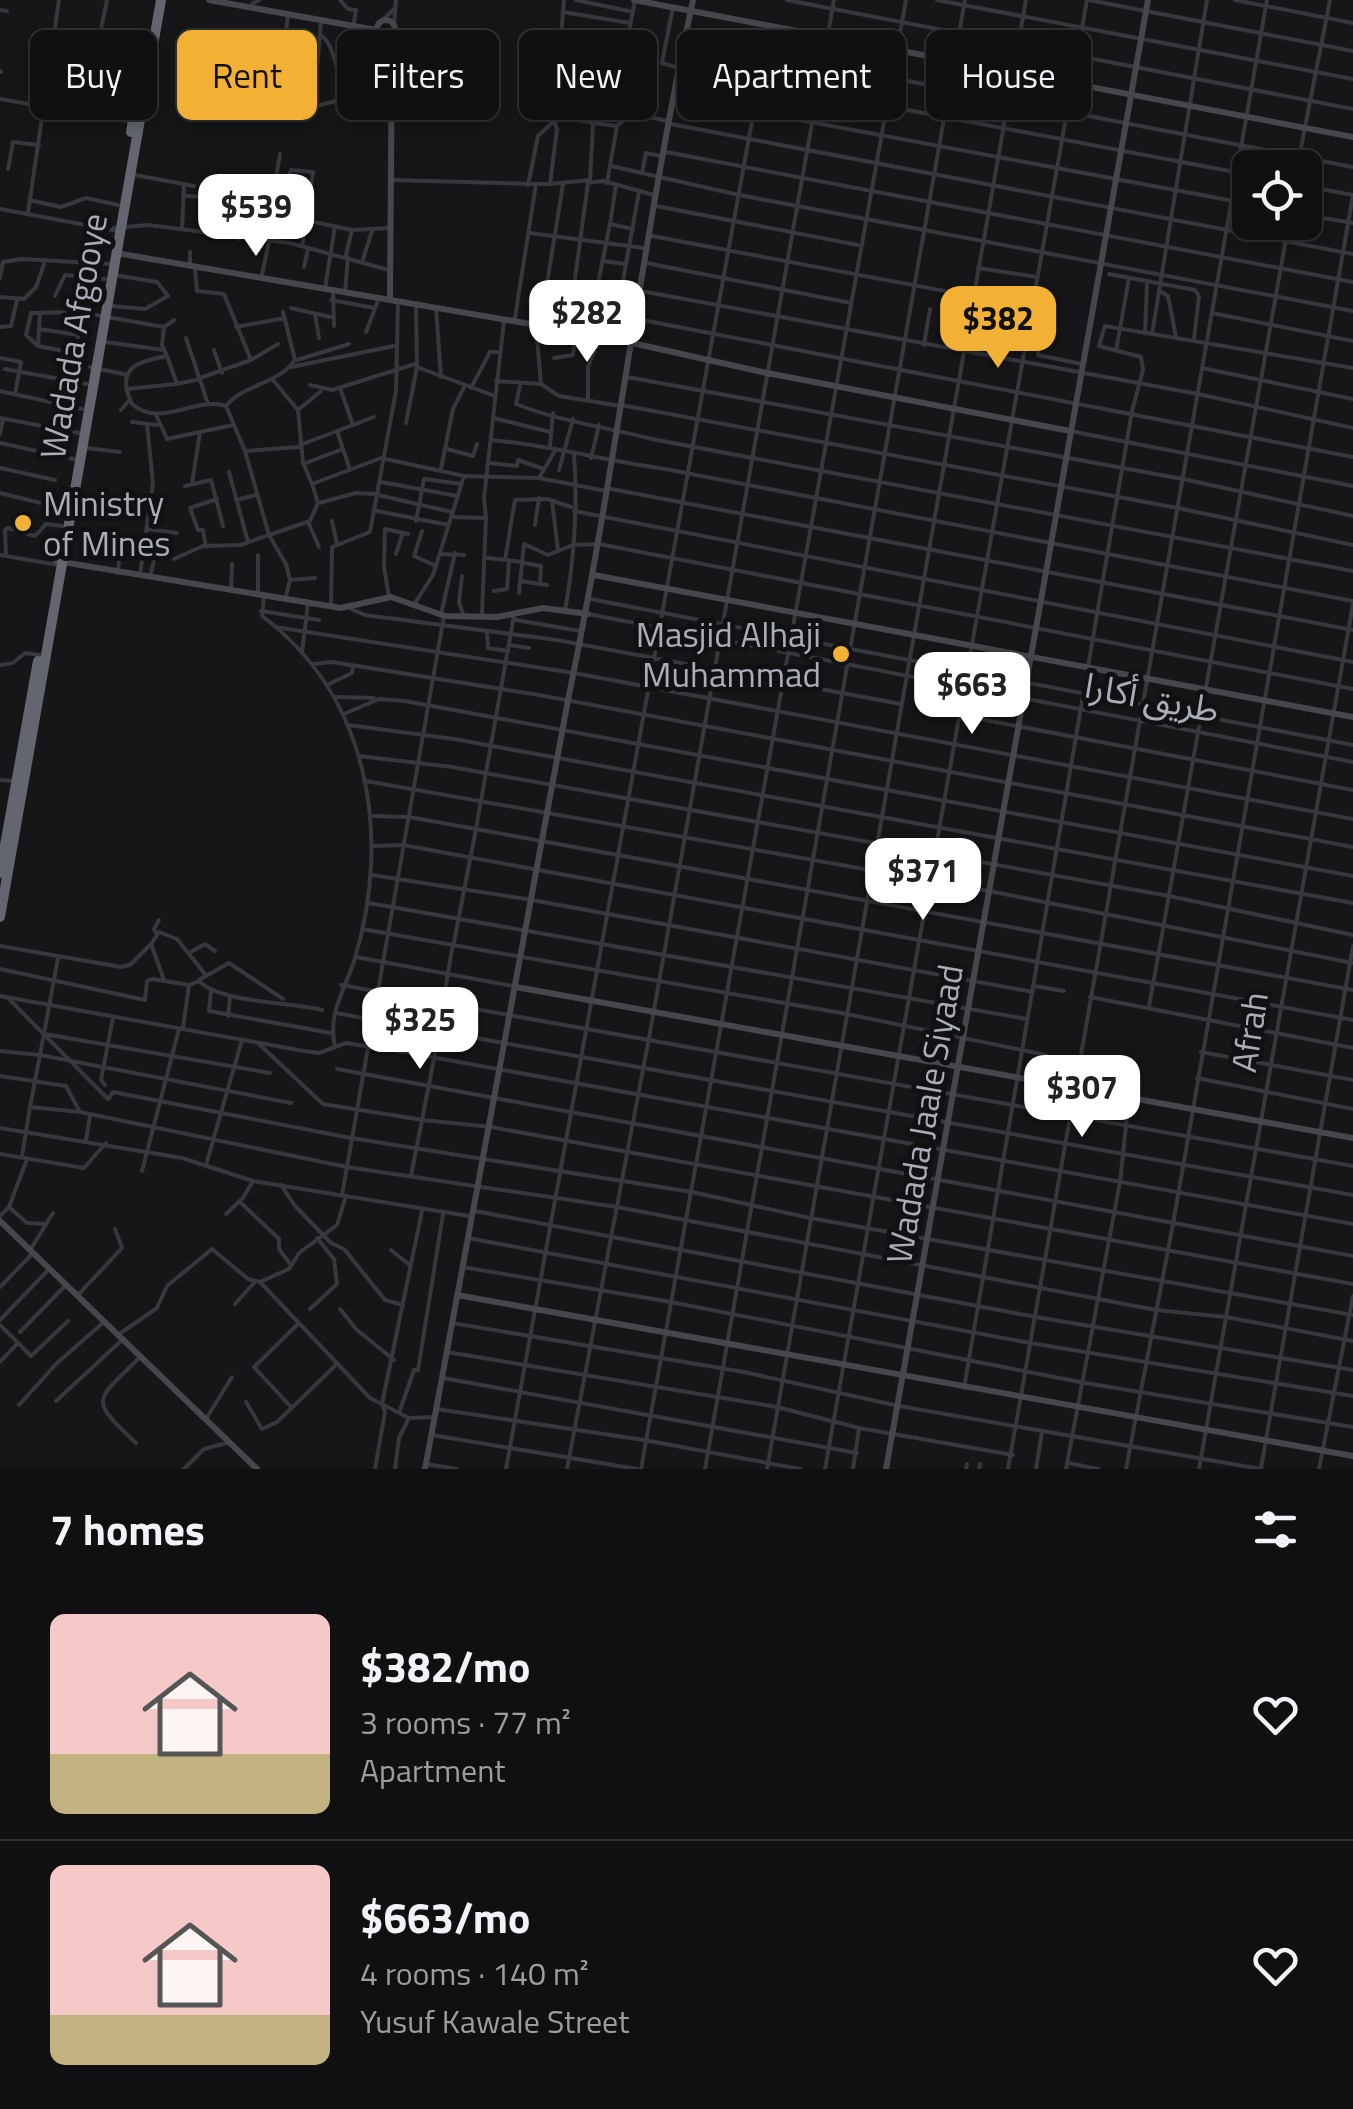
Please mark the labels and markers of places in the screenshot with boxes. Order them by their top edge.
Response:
pin: $539 [197,174,315,259]
pin: $282 [528,280,646,365]
pin: $382 [939,286,1057,371]
place label: Ministry of Mines [43,476,171,570]
marker: Ministry of Mines [12,512,34,534]
place label: Masjid Alhaji Muhammad [636,607,821,701]
marker: Masjid Alhaji Muhammad [830,643,852,665]
pin: $663 [913,652,1031,737]
pin: $371 [864,838,982,923]
pin: $325 [361,987,479,1072]
pin: $307 [1023,1055,1141,1140]

